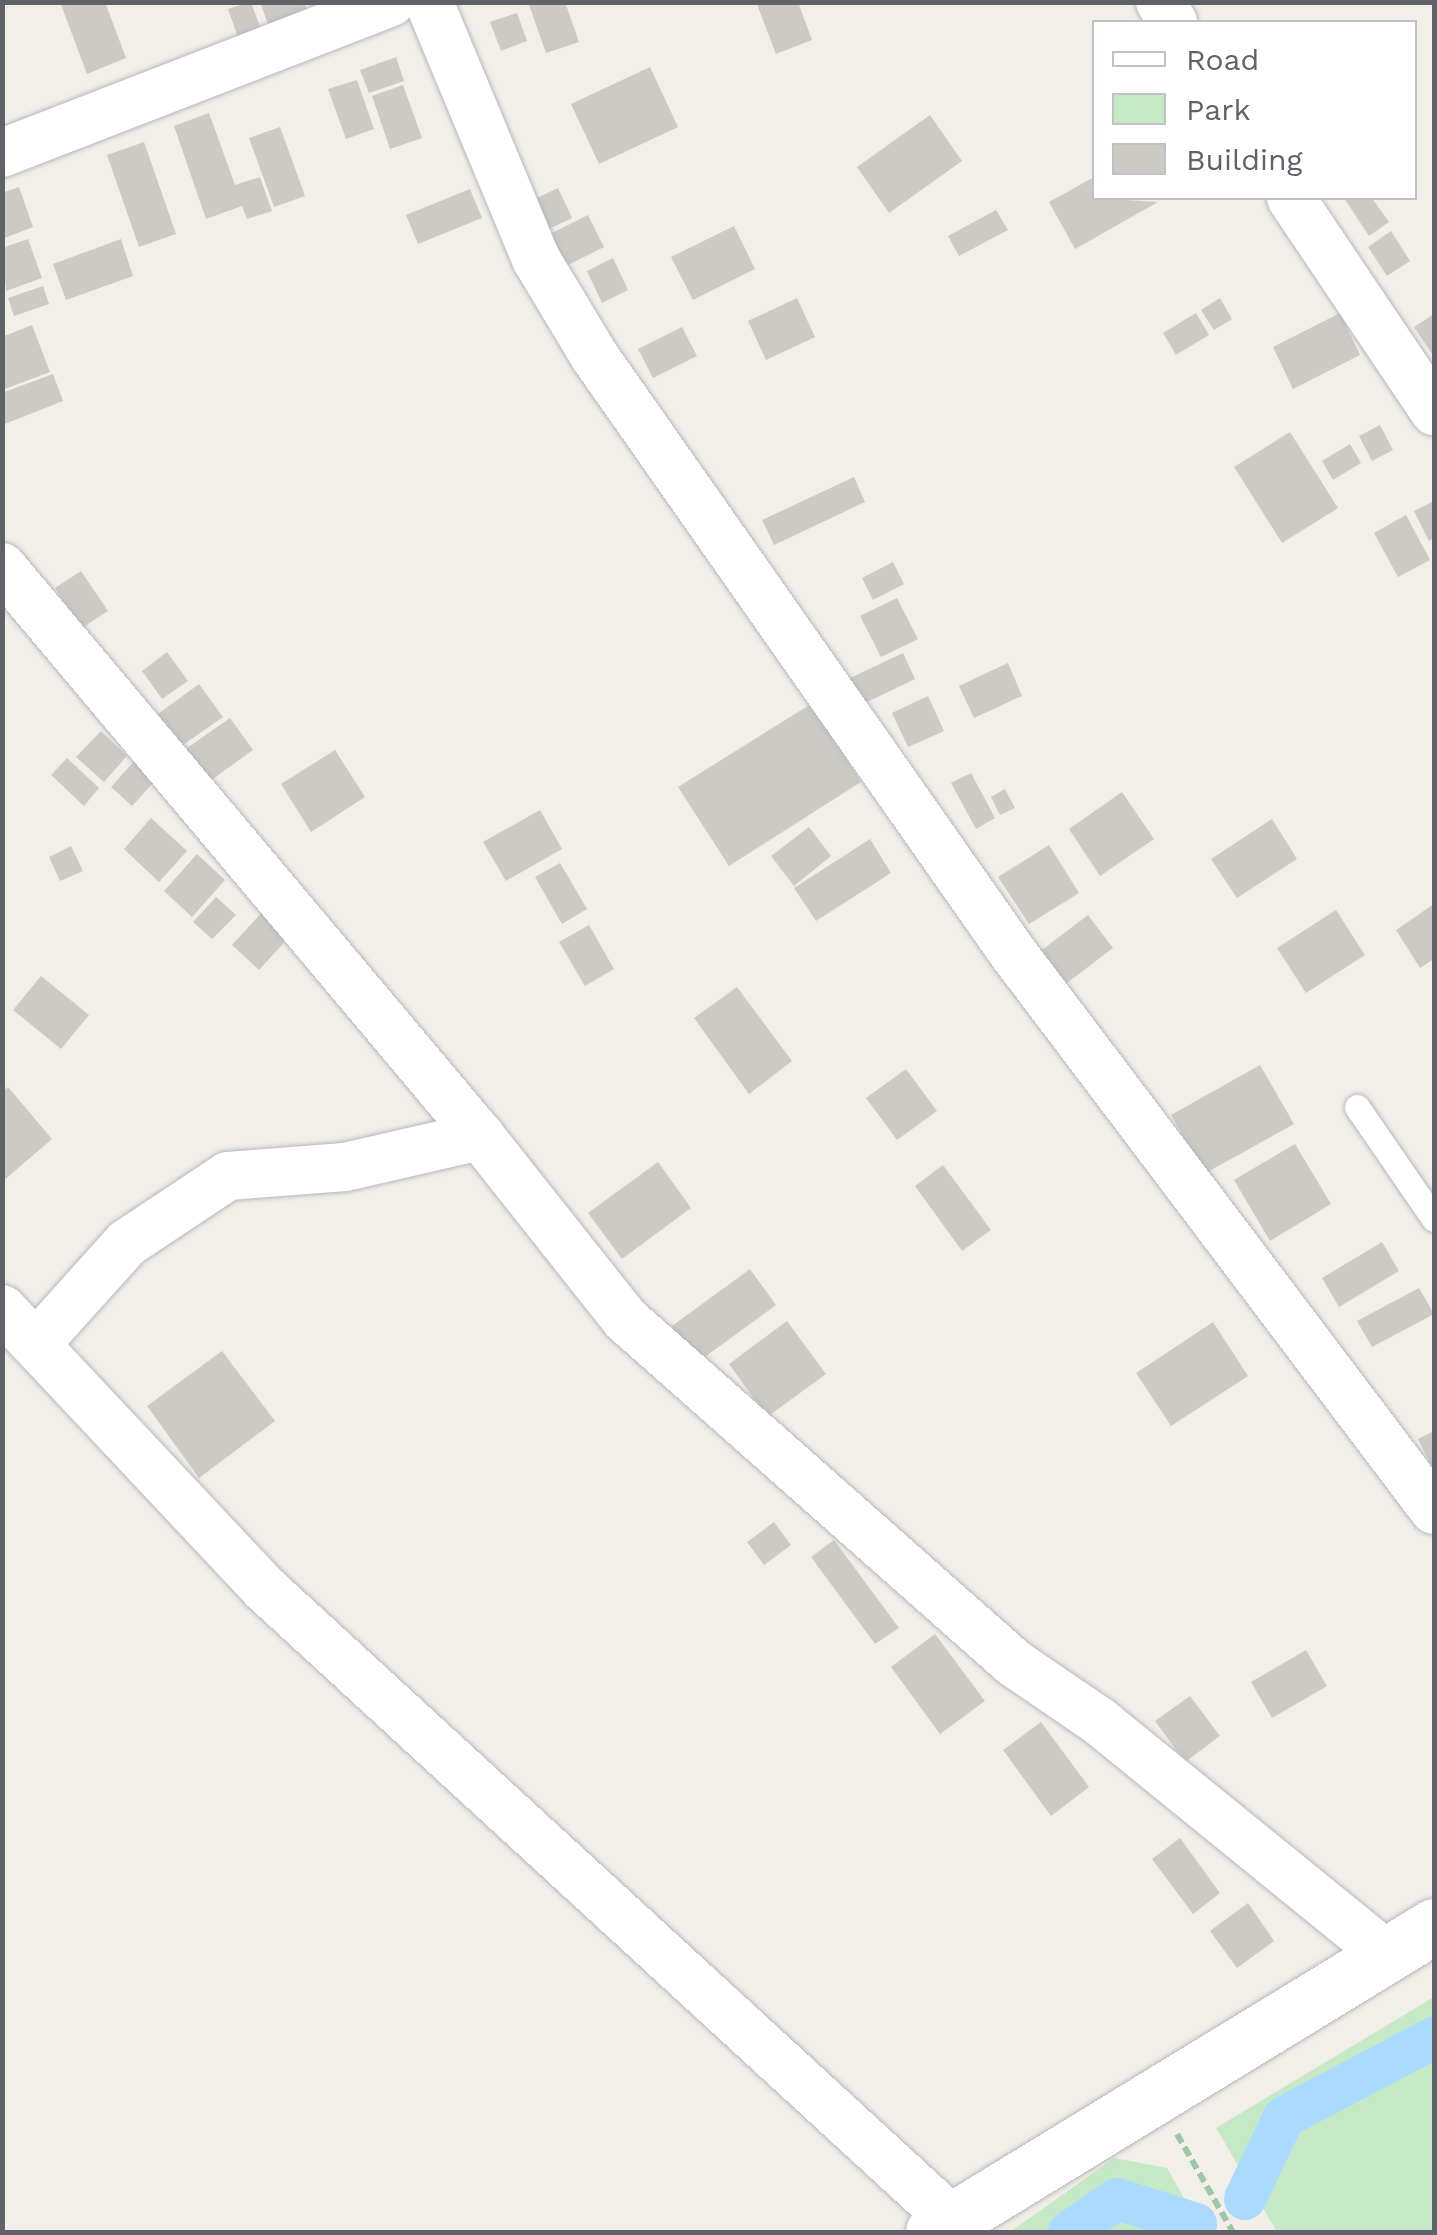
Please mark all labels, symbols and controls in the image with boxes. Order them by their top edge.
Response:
legend [1092,20,1417,200]
text: Road [1186,42,1259,77]
text: Park [1186,92,1251,127]
text: Building [1186,142,1303,177]

